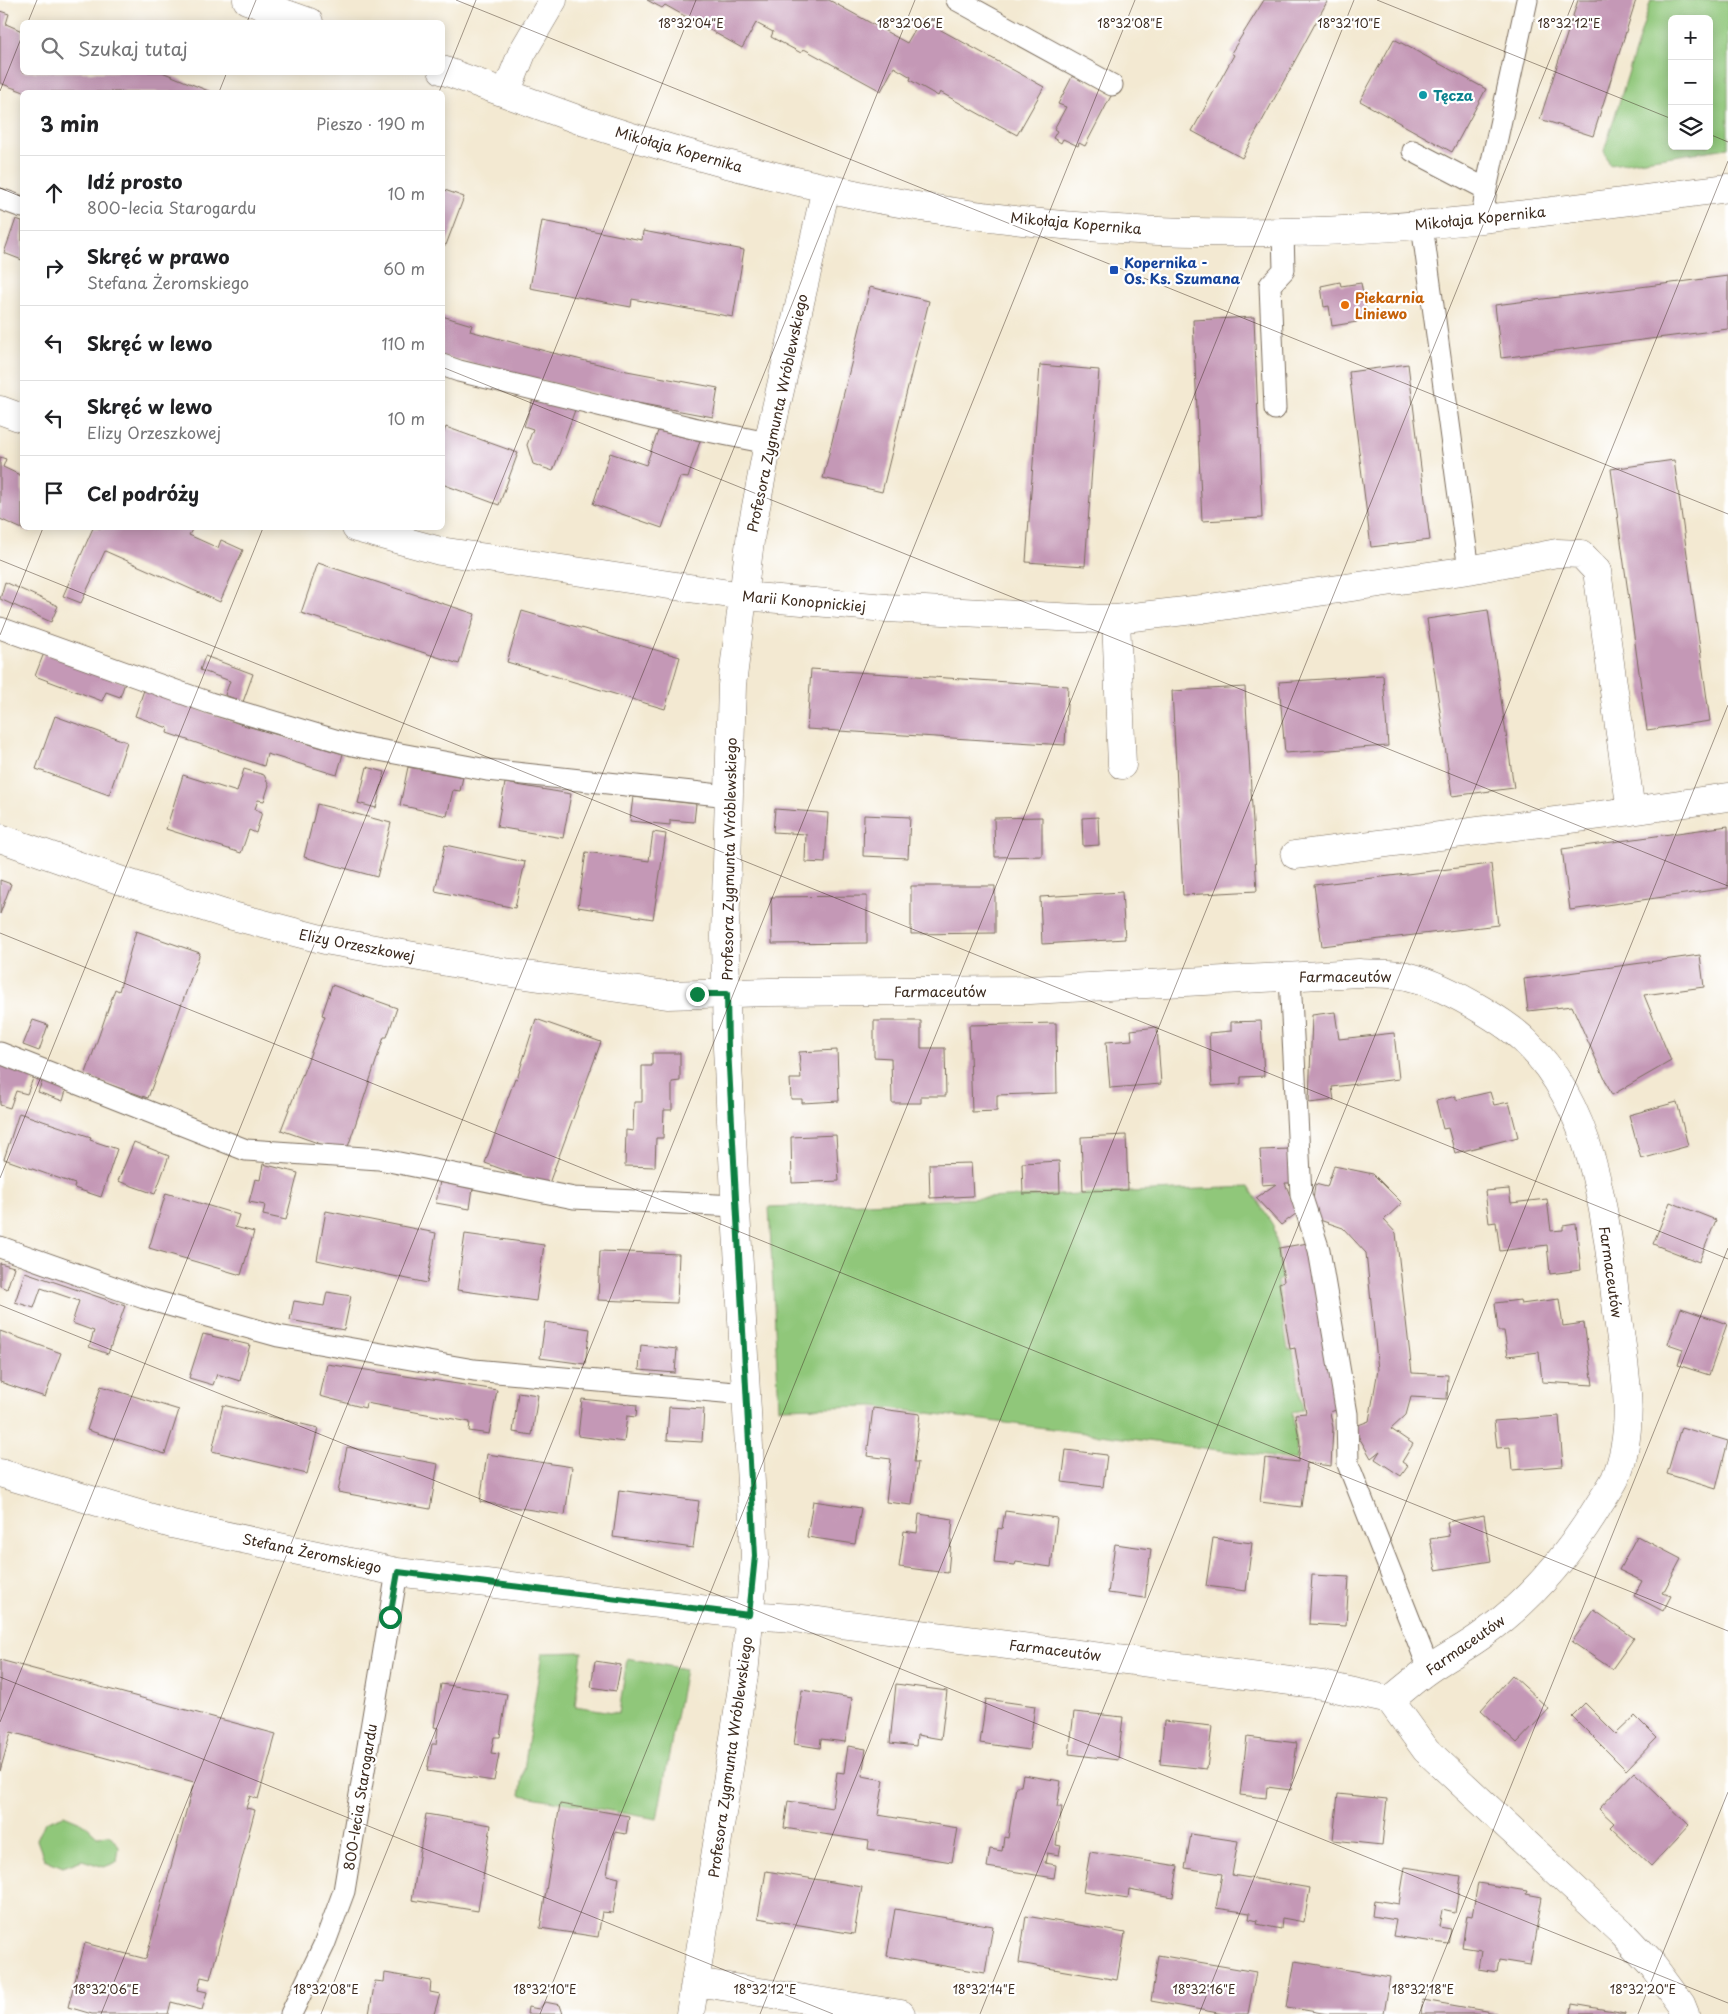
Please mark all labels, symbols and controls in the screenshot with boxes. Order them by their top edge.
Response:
text: 18°32'04"E [658,14,724,32]
text: 18°32'06"E [877,14,943,32]
text: 18°32'08"E [1097,14,1163,32]
text: 18°32'10"E [1317,14,1381,32]
text: 18°32'12"E [1537,14,1601,32]
map controls [1668,15,1713,150]
button: + [1668,15,1713,60]
search box [20,20,445,75]
icon: search [38,34,66,62]
text: Szukaj tutaj [78,34,188,62]
button: − [1668,60,1713,105]
place label: Tęcza [1433,85,1474,106]
marker: Tęcza [1417,89,1429,101]
button: layers [1668,105,1713,150]
text: 3 min [40,107,99,139]
text: Pieszo · 190 m [316,111,425,135]
street label: Mikołaja Kopernika [613,121,745,177]
text: Idź prosto [87,167,183,195]
icon: ahead [40,179,68,207]
text: 10 m [388,181,425,205]
text: 800-lecia Starogardu [87,195,256,219]
street label: Mikołaja Kopernika [1413,201,1547,235]
street label: Mikołaja Kopernika [1010,207,1143,239]
text: Skręć w prawo [87,242,230,270]
place label: Kopernika - Os. Ks. Szumana [1124,252,1240,289]
icon: right [40,254,68,282]
text: 60 m [383,256,425,280]
marker: Kopernika - Os. Ks. Szumana [1108,264,1120,276]
text: Stefana Żeromskiego [87,270,249,294]
place label: Piekarnia Liniewo [1355,287,1425,324]
street label: Profesora Zygmunta Wróblewskiego [741,292,813,534]
marker: Piekarnia Liniewo [1339,299,1351,311]
icon: left [40,329,68,357]
text: Skręć w lewo [87,329,212,357]
text: 110 m [382,331,425,355]
text: Skręć w lewo [87,392,212,420]
icon: left [40,404,68,432]
text: 10 m [388,406,425,430]
text: Elizy Orzeszkowej [87,420,221,444]
icon: arrive [40,479,68,507]
text: Cel podróży [87,479,199,507]
street label: Marii Konopnickiej [741,585,867,617]
street label: Profesora Zygmunta Wróblewskiego [716,737,742,981]
street label: Elizy Orzeszkowej [297,923,417,967]
street label: Farmaceutów [1299,966,1391,987]
street label: Farmaceutów [894,981,986,1002]
route end [686,983,709,1006]
street label: Farmaceutów [1594,1225,1628,1319]
street label: Stefana Żeromskiego [240,1528,384,1578]
route start [379,1606,402,1629]
street label: Farmaceutów [1421,1610,1509,1680]
street label: Farmaceutów [1008,1634,1102,1666]
street label: Profesora Zygmunta Wróblewskiego [703,1635,757,1879]
street label: 800-lecia Starogardu [338,1722,382,1872]
text: 18°32'06"E [73,1980,139,1998]
text: 18°32'08"E [293,1980,359,1998]
text: 18°32'10"E [513,1980,577,1998]
text: 18°32'12"E [733,1980,797,1998]
text: 18°32'14"E [953,1980,1015,1998]
text: 18°32'16"E [1173,1980,1235,1998]
text: 18°32'18"E [1392,1980,1454,1998]
text: 18°32'20"E [1610,1980,1676,1998]

